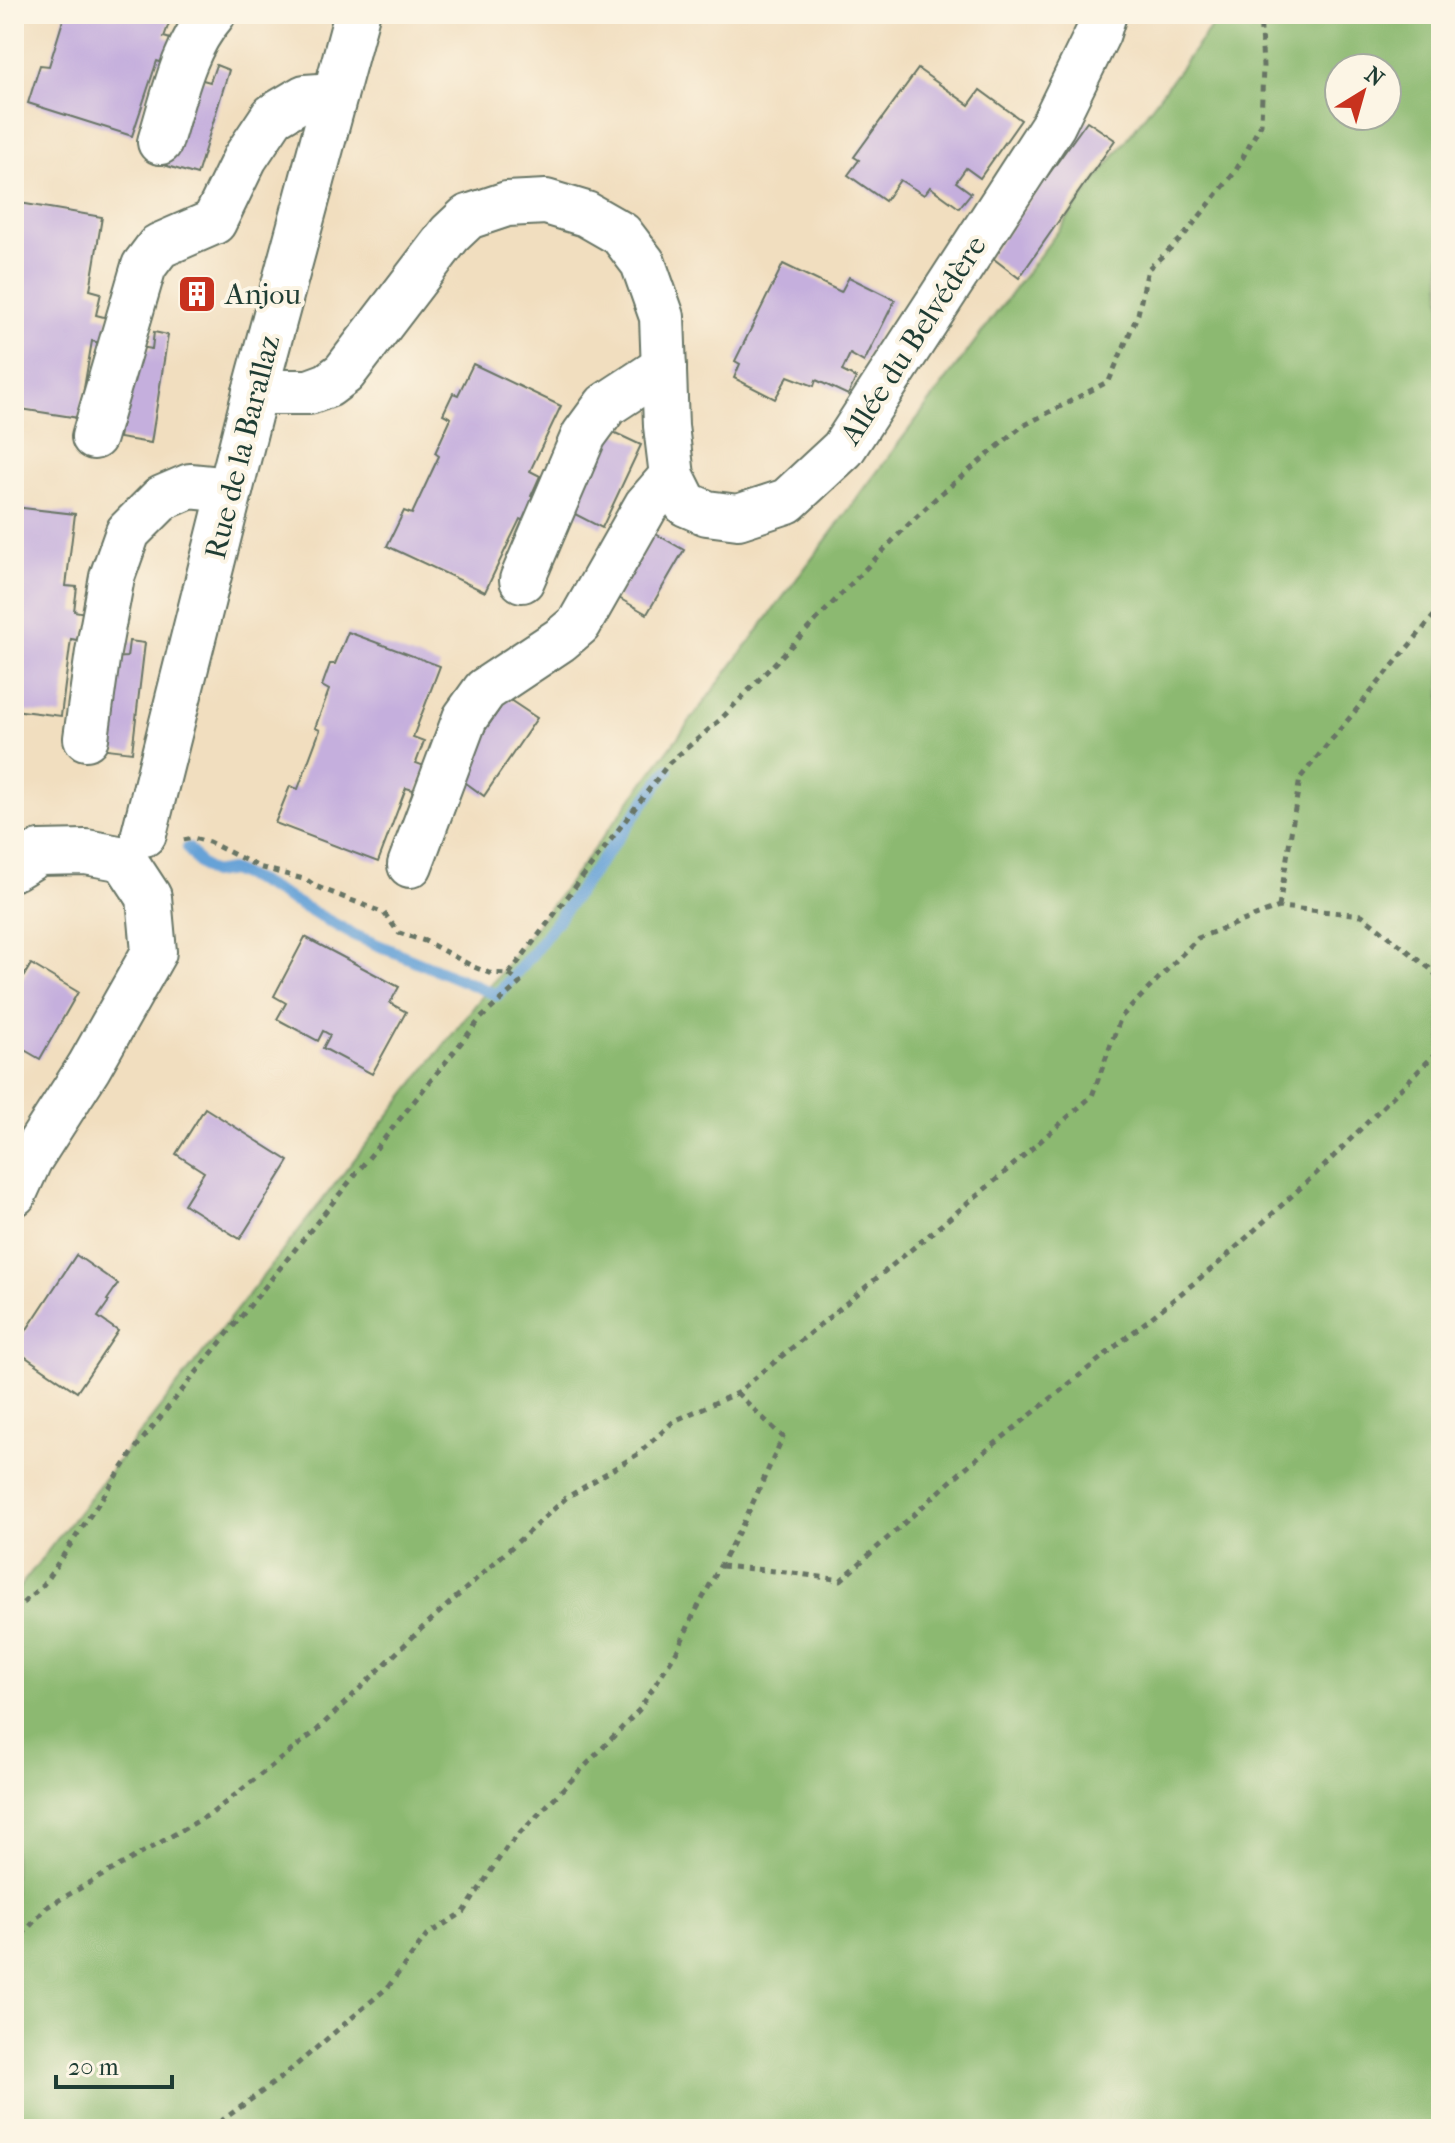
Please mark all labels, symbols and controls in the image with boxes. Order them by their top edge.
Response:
north arrow [1323,52,1403,132]
text: N [1360,61,1389,92]
street label: Allée du Belvédère [832,229,994,452]
building icon: Anjou [176,273,218,315]
place label: Anjou [224,277,301,312]
street label: Rue de la Barallaz [198,332,287,563]
scale bar [56,2039,172,2089]
text: 20 m [68,2053,119,2081]

